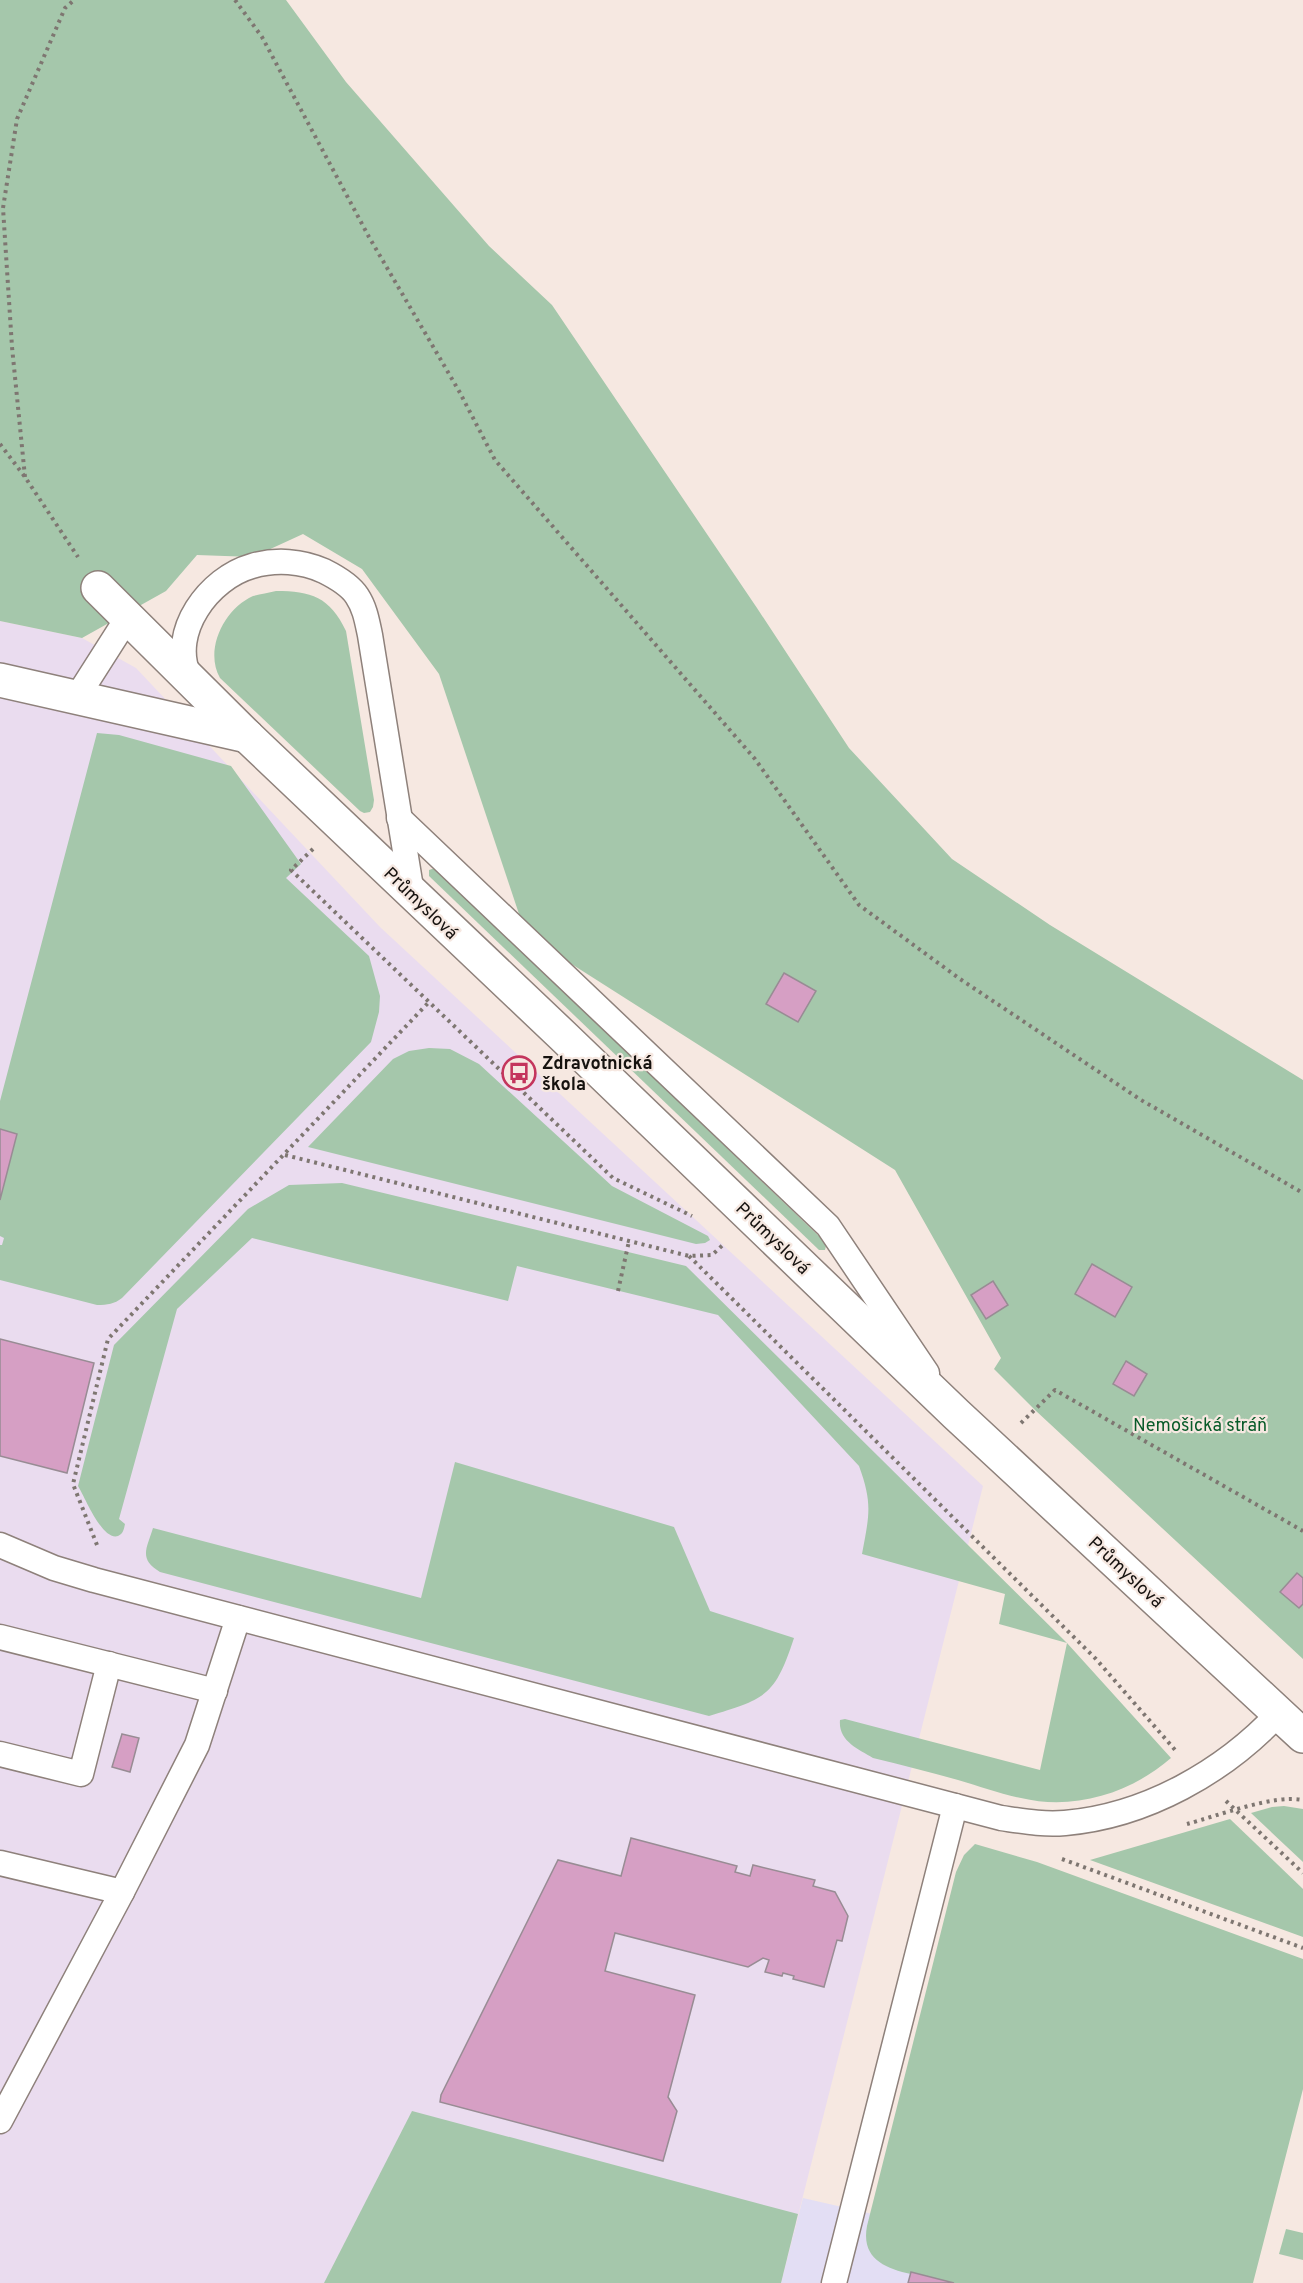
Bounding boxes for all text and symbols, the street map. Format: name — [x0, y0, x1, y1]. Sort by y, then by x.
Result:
street label: Průmyslová — [378, 863, 462, 945]
place label: Zdravotnická škola — [542, 1053, 653, 1097]
bus stop icon: Zdravotnická škola — [501, 1055, 537, 1091]
street label: Průmyslová — [730, 1198, 814, 1280]
park label: Nemošická stráň — [1133, 1415, 1267, 1438]
street label: Průmyslová — [1082, 1532, 1167, 1614]

